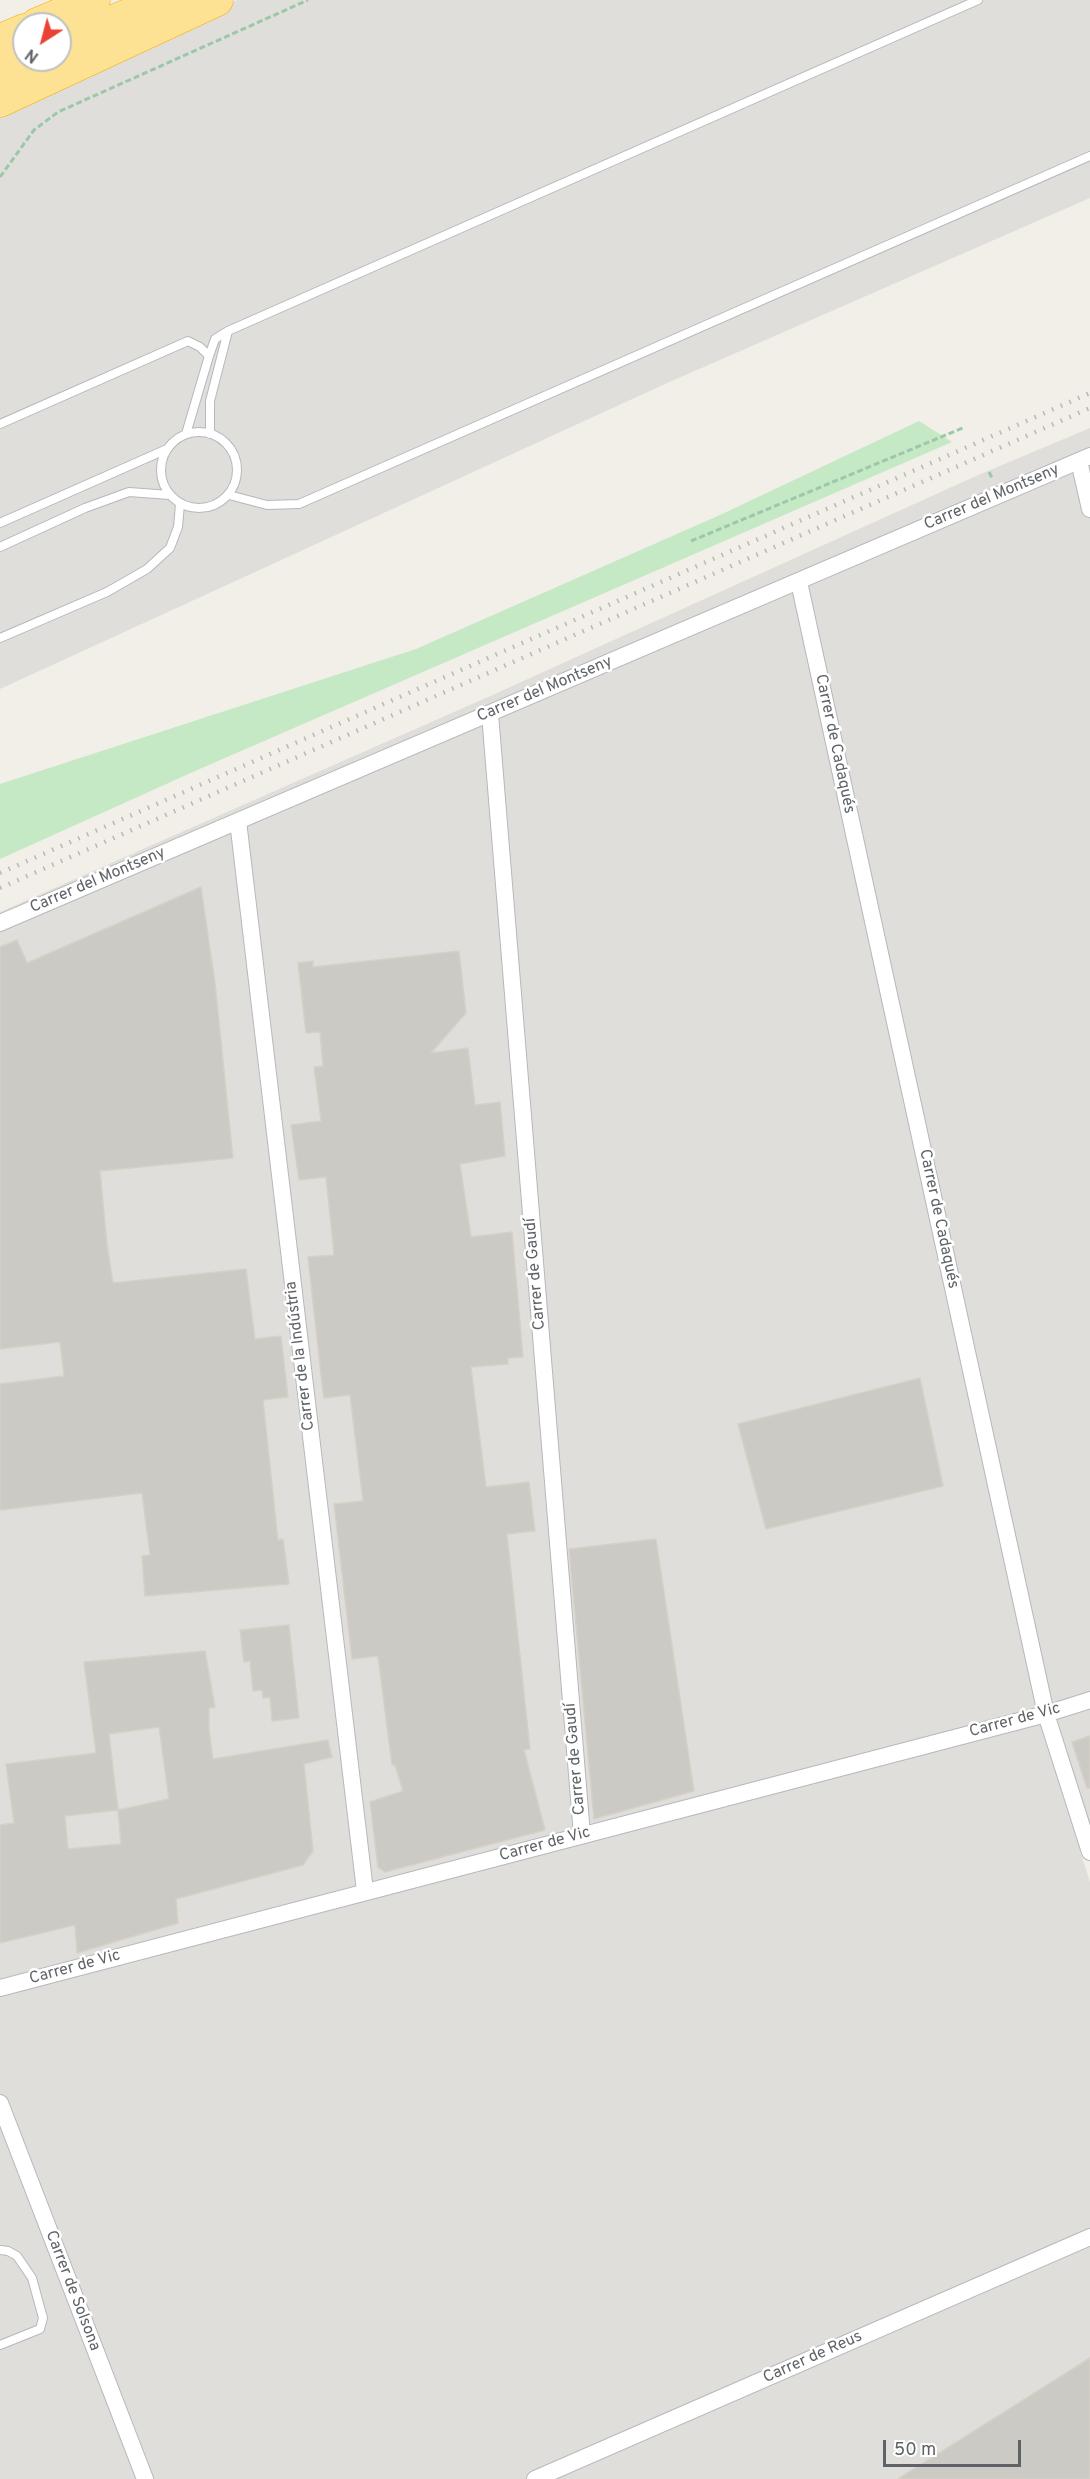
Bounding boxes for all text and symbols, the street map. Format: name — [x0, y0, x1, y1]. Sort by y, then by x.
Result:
north arrow — [12, 12, 72, 72]
text: N — [22, 43, 43, 66]
street label: Carrer del Montseny — [921, 461, 1063, 535]
street label: Carrer del Montseny — [474, 653, 616, 727]
street label: Carrer de Cadaqués — [810, 673, 858, 815]
street label: Carrer del Montseny — [27, 844, 169, 918]
street label: Carrer de Cadaqués — [914, 1148, 962, 1290]
street label: Carrer de Gaudí — [522, 1217, 550, 1331]
street label: Carrer de la Indústria — [282, 1280, 320, 1432]
street label: Carrer de Vic — [967, 1700, 1063, 1742]
street label: Carrer de Gaudí — [562, 1702, 590, 1816]
street label: Carrer de Vic — [497, 1824, 593, 1866]
street label: Carrer de Vic — [27, 1947, 123, 1989]
street label: Carrer de Solsona — [40, 2228, 104, 2354]
street label: Carrer de Reus — [760, 2328, 866, 2388]
scale bar — [886, 2428, 1024, 2466]
text: 50 m — [894, 2439, 936, 2462]

